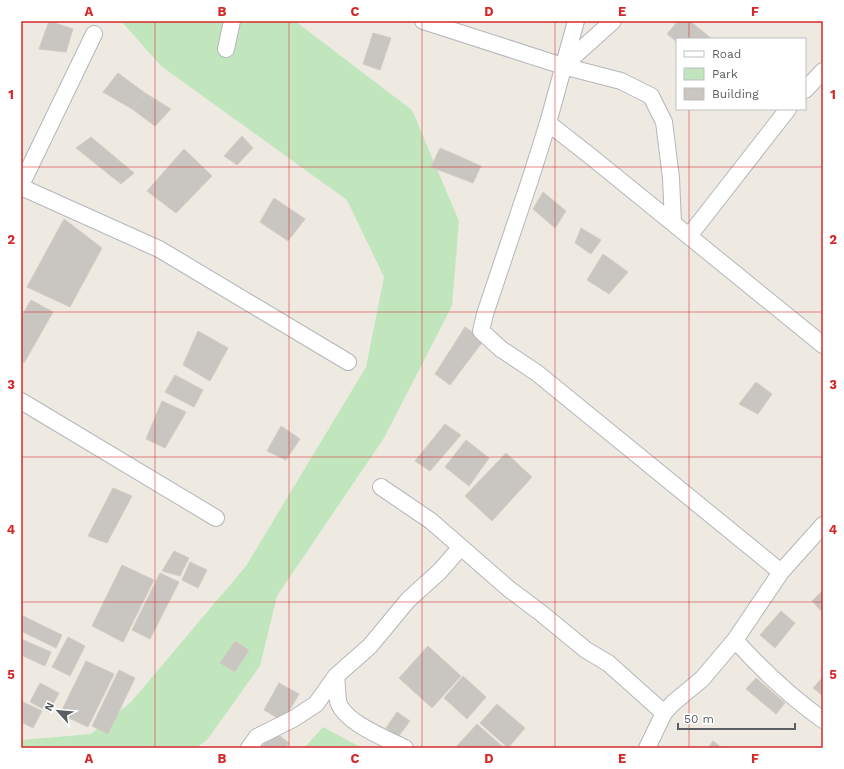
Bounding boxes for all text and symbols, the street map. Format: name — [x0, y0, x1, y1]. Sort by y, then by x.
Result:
text: A — [85, 4, 94, 19]
text: B — [218, 4, 227, 19]
text: C — [351, 4, 360, 19]
text: D — [484, 4, 494, 19]
text: E — [618, 4, 626, 19]
text: F — [751, 4, 759, 19]
legend — [676, 38, 806, 110]
text: Road — [712, 47, 741, 61]
text: Park — [712, 67, 738, 81]
text: 1 — [8, 87, 14, 102]
text: Building — [712, 87, 759, 101]
text: 1 — [830, 87, 836, 102]
text: 2 — [7, 232, 15, 247]
text: 2 — [829, 232, 837, 247]
text: 3 — [7, 377, 15, 392]
text: 3 — [829, 377, 837, 392]
text: 4 — [7, 522, 16, 537]
text: 4 — [829, 522, 838, 537]
text: 5 — [7, 667, 15, 682]
text: 5 — [829, 667, 837, 682]
north arrow — [38, 691, 78, 731]
text: N — [42, 700, 57, 713]
scale bar — [678, 705, 795, 731]
text: 50 m — [684, 712, 714, 726]
text: A — [85, 751, 94, 766]
text: B — [218, 751, 227, 766]
text: C — [351, 751, 360, 766]
text: D — [484, 751, 494, 766]
text: E — [618, 751, 626, 766]
text: F — [751, 751, 759, 766]

